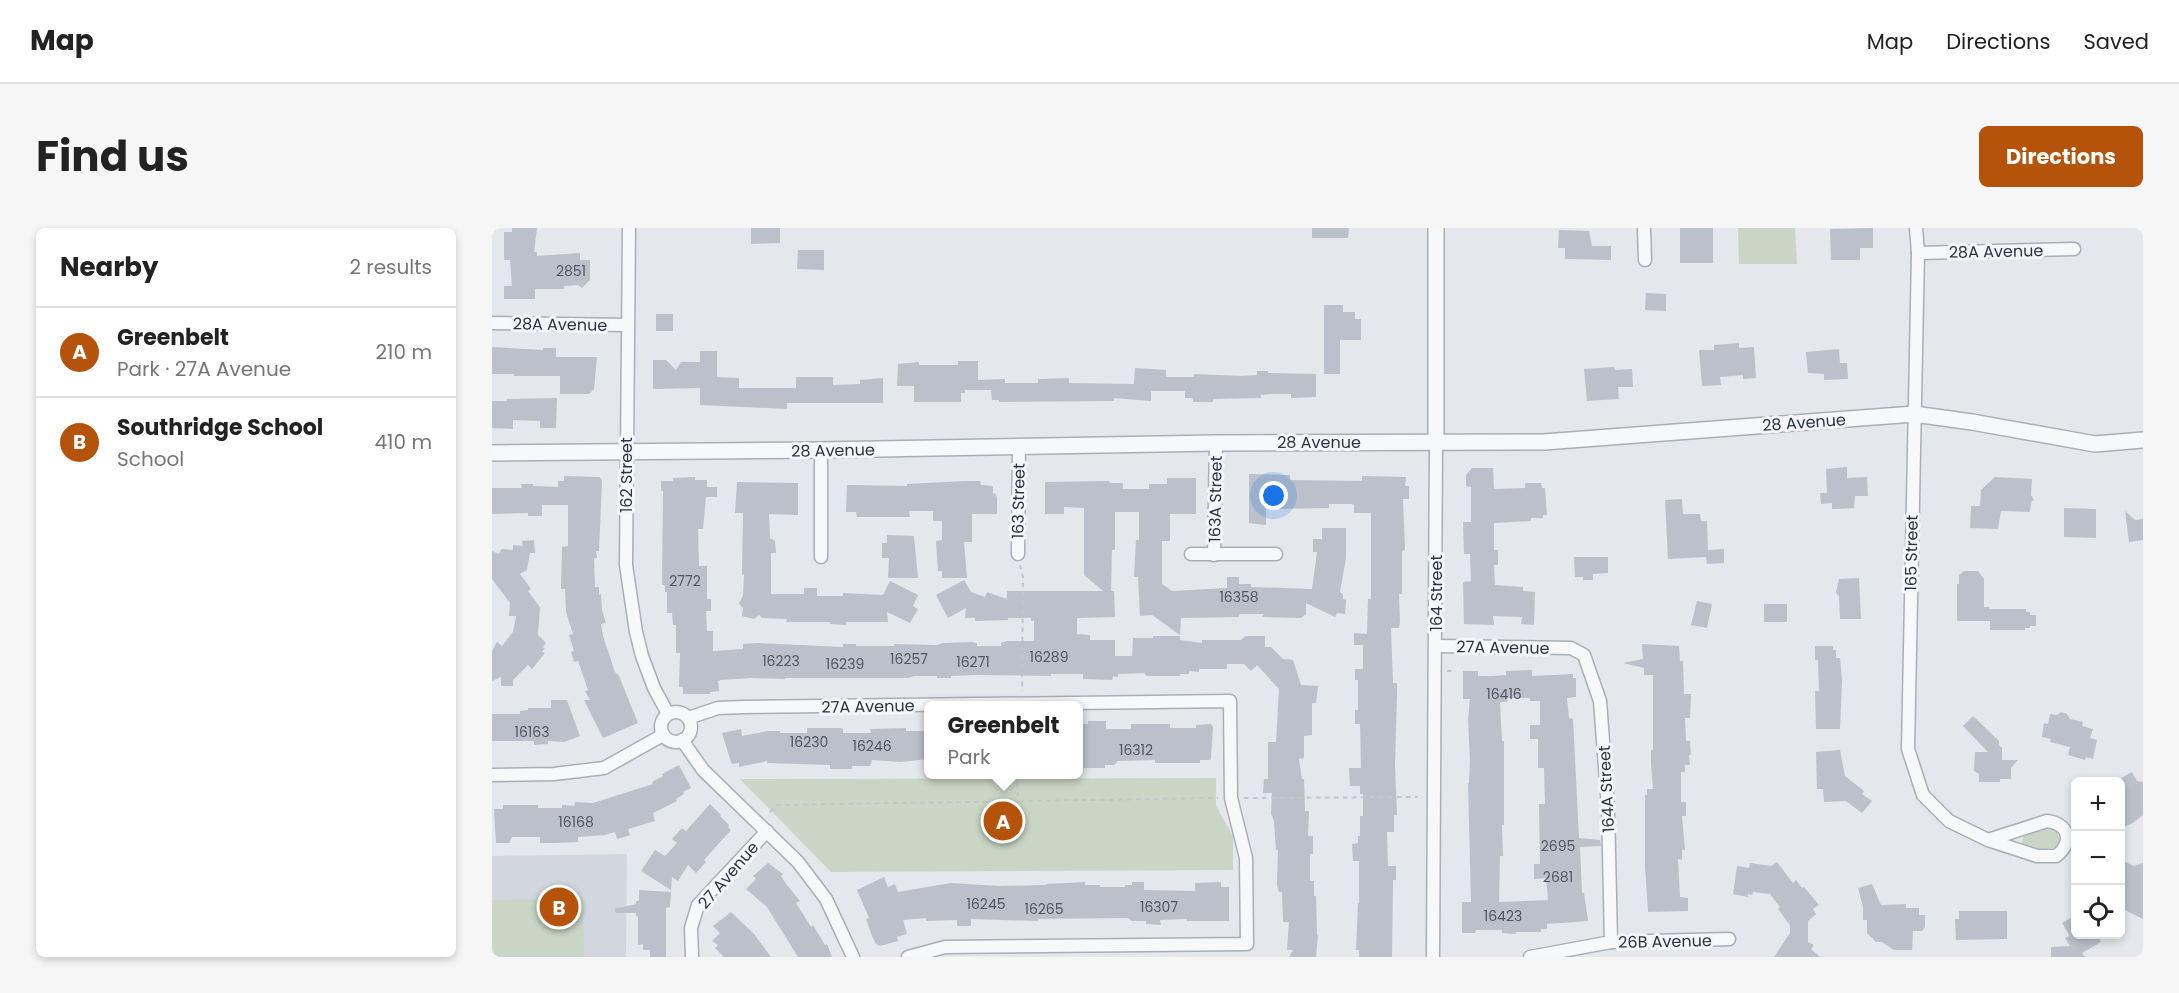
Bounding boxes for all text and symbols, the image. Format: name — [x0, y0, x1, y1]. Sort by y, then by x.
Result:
text: Map — [30, 21, 94, 60]
text: Map — [1867, 27, 1913, 56]
text: Directions — [1946, 27, 2050, 56]
text: Saved — [2083, 27, 2149, 56]
button: Directions — [1979, 126, 2143, 187]
text: Find us — [36, 127, 189, 186]
street label: 28A Avenue — [1949, 239, 2043, 264]
text: Nearby — [60, 249, 158, 285]
text: 2 results — [349, 253, 432, 281]
house number: 2851 — [556, 261, 586, 281]
street label: 28A Avenue — [513, 312, 607, 337]
text: Greenbelt — [117, 322, 229, 353]
text: A — [72, 338, 87, 366]
text: 210 m — [376, 338, 432, 366]
text: Park · 27A Avenue — [117, 355, 291, 383]
street label: 28 Avenue — [1762, 408, 1847, 437]
text: Southridge School — [117, 412, 323, 443]
text: B — [73, 428, 86, 456]
text: 410 m — [375, 428, 432, 456]
street label: 28 Avenue — [1277, 431, 1361, 454]
street label: 162 Street — [615, 437, 638, 513]
street label: 28 Avenue — [791, 438, 875, 463]
text: School — [117, 445, 184, 473]
street label: 163A Street — [1203, 455, 1228, 543]
street label: 163 Street — [1006, 463, 1031, 539]
your location — [1259, 481, 1288, 510]
street label: 165 Street — [1899, 514, 1924, 591]
street label: 164 Street — [1425, 555, 1448, 631]
house number: 2772 — [669, 571, 701, 591]
house number: 16358 — [1219, 587, 1259, 607]
street label: 27A Avenue — [1456, 635, 1550, 660]
house number: 16289 — [1029, 647, 1069, 667]
house number: 16257 — [890, 649, 928, 669]
house number: 16223 — [762, 651, 800, 671]
house number: 16271 — [956, 652, 990, 672]
house number: 16239 — [826, 654, 864, 674]
house number: 16416 — [1486, 684, 1522, 704]
street label: 27A Avenue — [821, 694, 915, 719]
popup — [924, 701, 1083, 779]
text: Greenbelt — [947, 710, 1060, 741]
house number: 16163 — [515, 722, 550, 742]
house number: 16230 — [790, 732, 828, 752]
house number: 16246 — [852, 736, 892, 756]
house number: 16312 — [1119, 740, 1153, 760]
text: Park — [947, 743, 990, 771]
street label: 164A Street — [1593, 745, 1620, 833]
map controls — [2071, 777, 2125, 939]
button: + — [2071, 777, 2125, 831]
pin: A — [984, 798, 1022, 844]
house number: 16168 — [558, 812, 594, 832]
button: − — [2071, 831, 2125, 885]
house number: 2695 — [1541, 836, 1575, 856]
street label: 27 Avenue — [693, 837, 764, 914]
house number: 2681 — [1543, 867, 1573, 887]
pin: B — [540, 884, 578, 930]
button: locate — [2071, 885, 2125, 939]
house number: 16245 — [966, 894, 1006, 914]
house number: 16307 — [1140, 897, 1178, 917]
house number: 16265 — [1024, 899, 1064, 919]
house number: 16423 — [1484, 906, 1522, 926]
street label: 26B Avenue — [1618, 929, 1712, 954]

